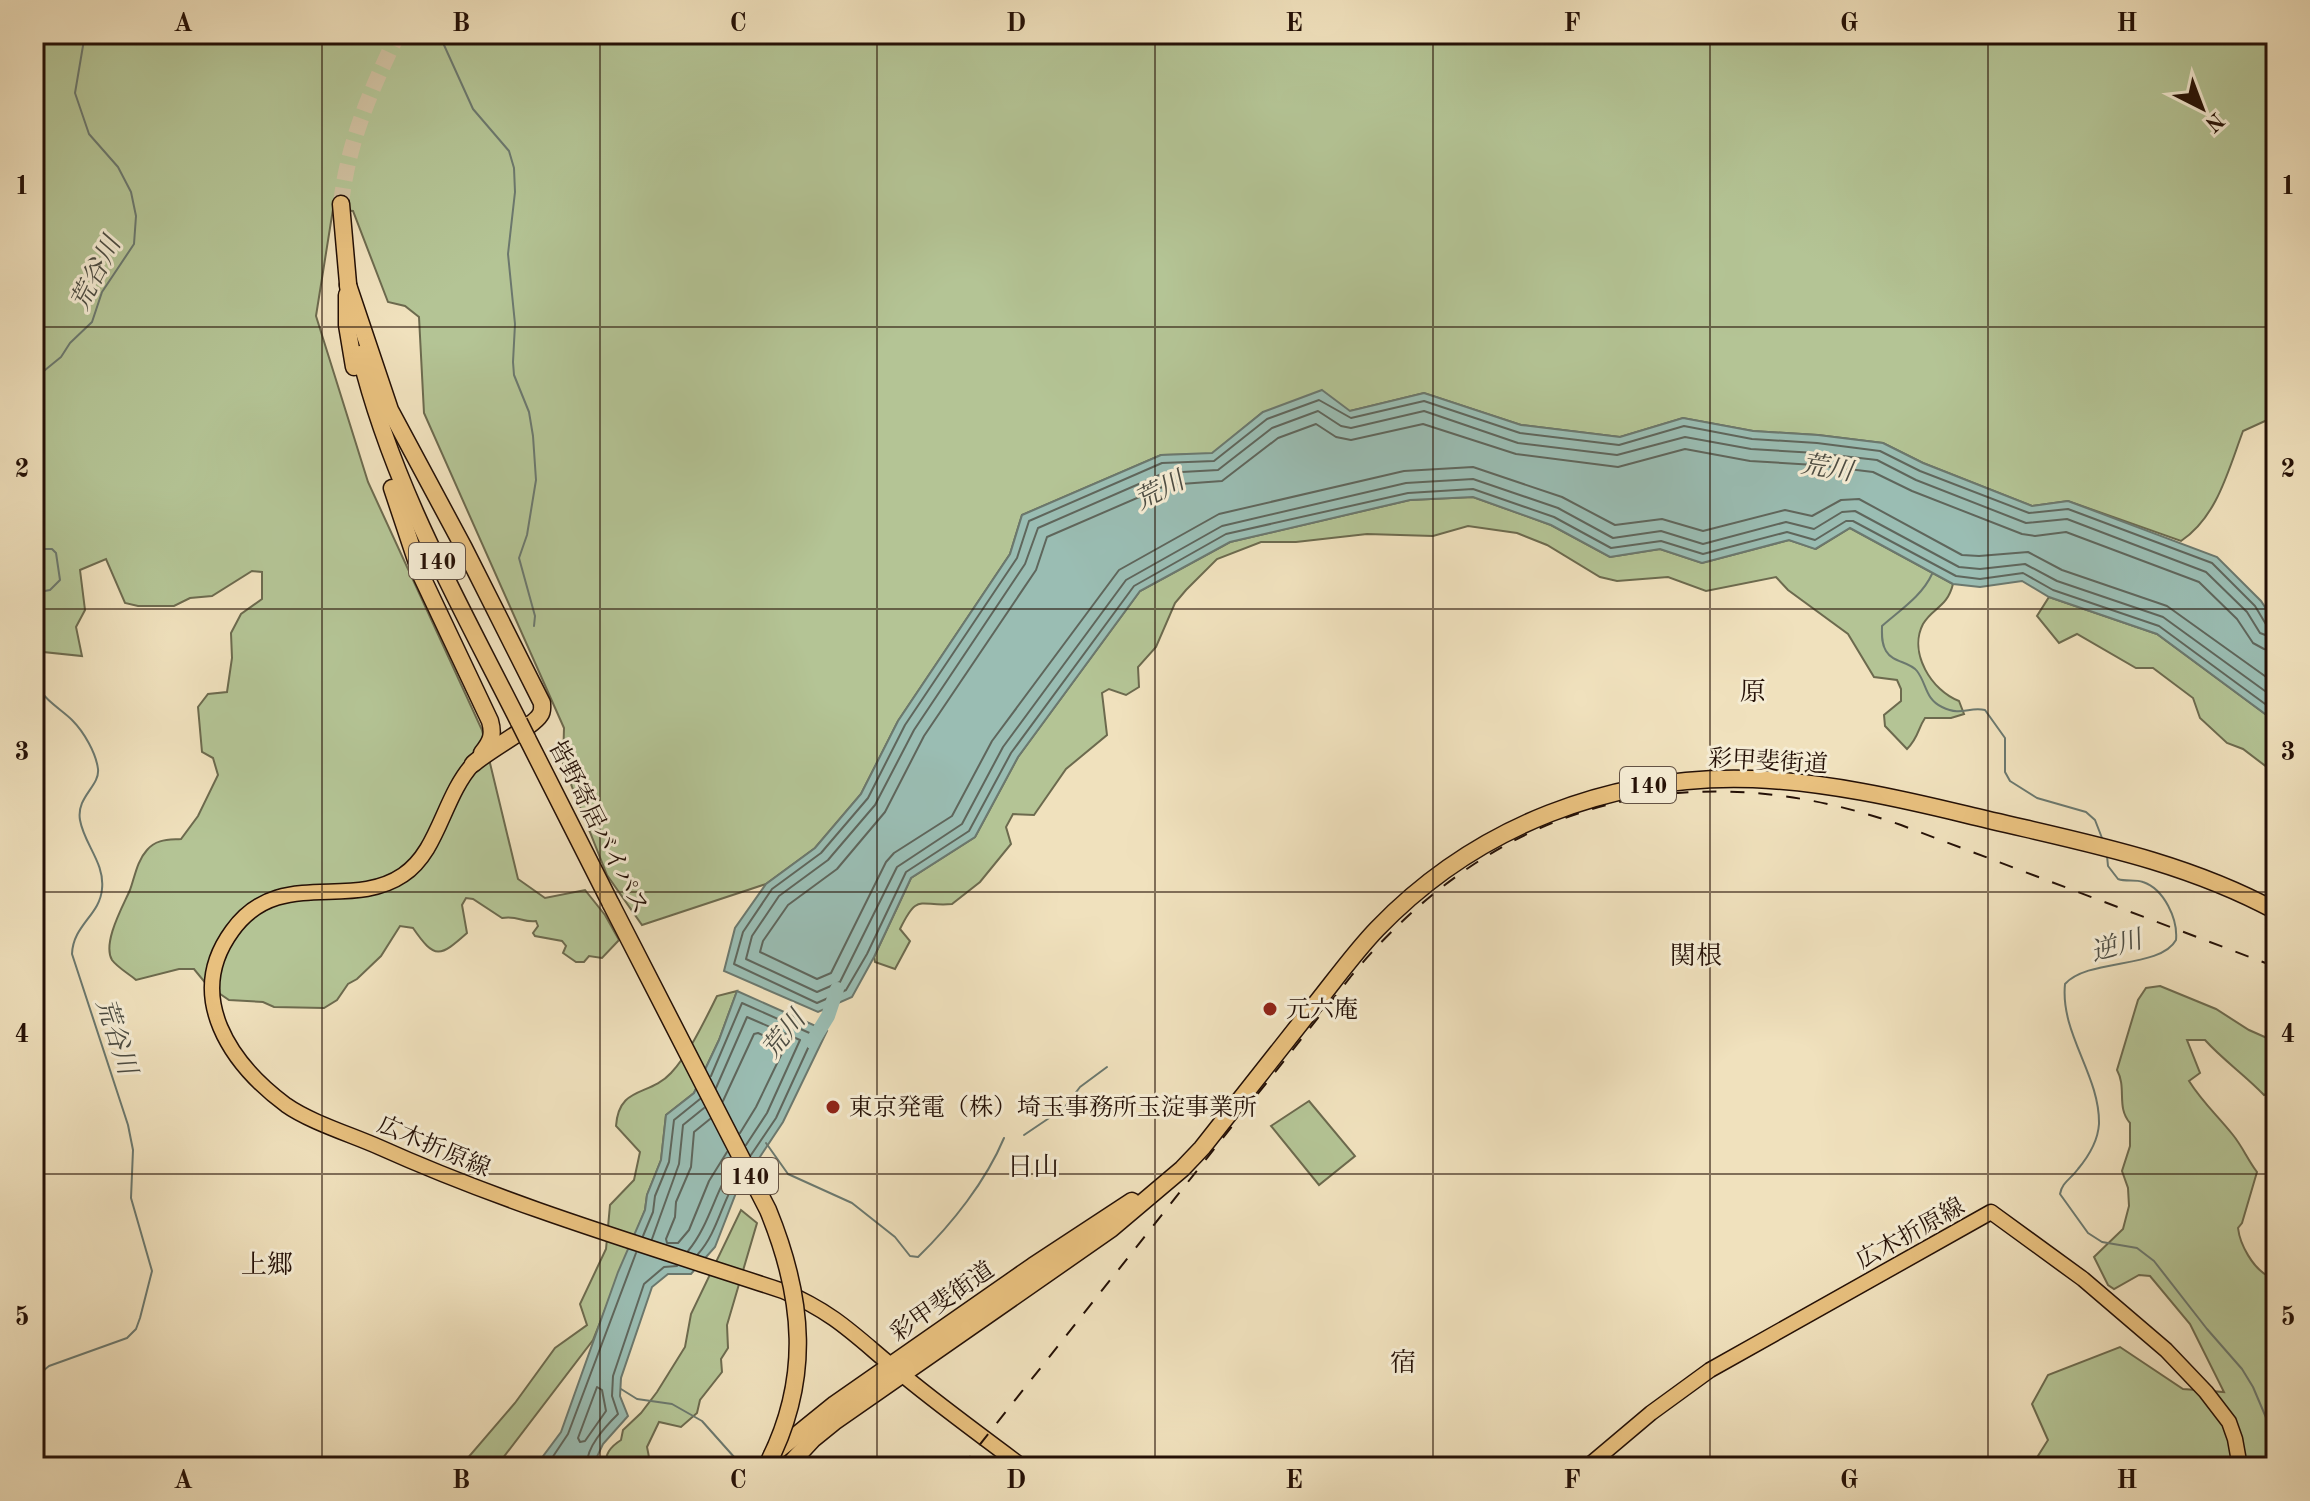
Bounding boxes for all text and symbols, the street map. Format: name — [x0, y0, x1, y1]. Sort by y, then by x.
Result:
text: A — [173, 11, 193, 37]
text: B — [452, 11, 470, 37]
text: C — [729, 11, 747, 37]
text: D — [1006, 11, 1026, 37]
text: E — [1285, 11, 1303, 37]
text: F — [1563, 11, 1581, 37]
text: G — [1840, 11, 1858, 37]
text: H — [2116, 11, 2138, 37]
north arrow — [2162, 68, 2242, 148]
text: N — [2200, 108, 2228, 135]
text: 1 — [14, 174, 30, 200]
text: 1 — [2280, 174, 2296, 200]
water label: 荒谷川 — [66, 230, 127, 315]
water label: 荒川 — [1799, 450, 1858, 486]
text: 2 — [14, 457, 30, 483]
text: 2 — [2280, 457, 2296, 483]
water label: 荒川 — [1130, 465, 1192, 515]
road number: 140 — [409, 543, 465, 579]
district label: 原 — [1740, 678, 1766, 706]
street label: 皆野寄居バイパス — [543, 736, 654, 919]
text: 3 — [14, 740, 30, 766]
text: 3 — [2280, 740, 2296, 766]
street label: 彩甲斐街道 — [1707, 745, 1829, 778]
road number: 140 — [1620, 767, 1676, 803]
water label: 逆川 — [2087, 925, 2148, 967]
district label: 関根 — [1670, 942, 1722, 970]
water label: 荒谷川 — [91, 995, 142, 1081]
place label: 元六庵 — [1286, 996, 1358, 1023]
marker: 元六庵 — [1261, 1000, 1279, 1018]
water label: 荒川 — [757, 1003, 813, 1064]
text: 4 — [14, 1022, 30, 1048]
text: 4 — [2280, 1022, 2296, 1048]
place label: 東京発電（株）埼玉事務所玉淀事業所 — [849, 1094, 1257, 1121]
marker: 東京発電（株）埼玉事務所玉淀事業所 — [824, 1098, 842, 1116]
street label: 広木折原線 — [373, 1111, 494, 1182]
district label: 日山 — [1007, 1153, 1059, 1181]
road number: 140 — [722, 1158, 778, 1194]
street label: 広木折原線 — [1851, 1193, 1969, 1274]
district label: 上郷 — [241, 1251, 293, 1279]
street label: 彩甲斐街道 — [885, 1256, 999, 1347]
text: 5 — [14, 1305, 30, 1331]
text: 5 — [2280, 1305, 2296, 1331]
district label: 宿 — [1390, 1348, 1416, 1377]
text: A — [173, 1468, 193, 1494]
text: B — [452, 1468, 470, 1494]
text: C — [729, 1468, 747, 1494]
text: D — [1006, 1468, 1026, 1494]
text: E — [1285, 1468, 1303, 1494]
text: F — [1563, 1468, 1581, 1494]
text: G — [1840, 1468, 1858, 1494]
text: H — [2116, 1468, 2138, 1494]

